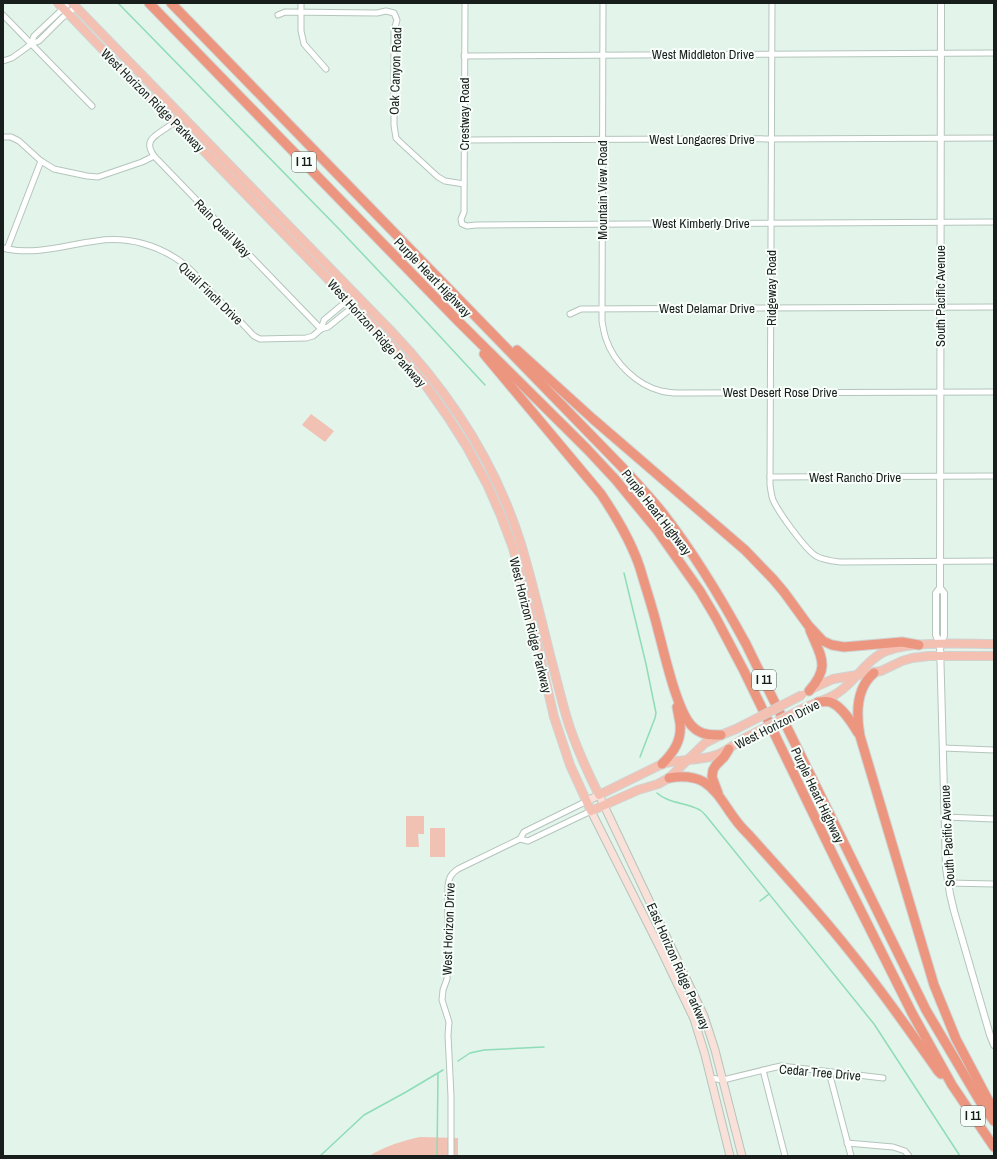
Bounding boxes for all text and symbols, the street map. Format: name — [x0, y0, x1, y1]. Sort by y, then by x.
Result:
street label: Oak Canyon Road — [385, 27, 406, 115]
street label: West Horizon Ridge Parkway — [97, 45, 208, 156]
street label: West Middleton Drive — [652, 46, 754, 63]
street label: Crestway Road — [456, 78, 473, 150]
street label: West Longacres Drive — [649, 131, 755, 148]
street label: Mountain View Road — [594, 140, 611, 240]
road number: I 11 — [292, 152, 316, 172]
street label: Rain Quail Way — [191, 196, 255, 262]
street label: West Kimberly Drive — [652, 215, 750, 232]
street label: Purple Heart Highway — [390, 234, 475, 321]
street label: South Pacific Avenue — [932, 245, 949, 347]
street label: Ridgeway Road — [763, 250, 780, 326]
street label: Quail Finch Drive — [175, 258, 247, 329]
street label: West Horizon Ridge Parkway — [324, 276, 430, 391]
street label: West Delamar Drive — [659, 300, 755, 317]
street label: West Desert Rose Drive — [723, 384, 837, 401]
street label: Purple Heart Highway — [618, 466, 696, 559]
street label: West Rancho Drive — [809, 469, 901, 486]
street label: West Horizon Ridge Parkway — [505, 555, 556, 696]
road number: I 11 — [752, 670, 776, 690]
street label: West Horizon Drive — [732, 696, 822, 753]
street label: Purple Heart Highway — [787, 745, 848, 846]
street label: South Pacific Avenue — [936, 785, 959, 887]
street label: West Horizon Drive — [438, 882, 459, 976]
street label: East Horizon Ridge Parkway — [643, 900, 714, 1033]
street label: Cedar Tree Drive — [778, 1060, 861, 1085]
road number: I 11 — [961, 1106, 985, 1126]

